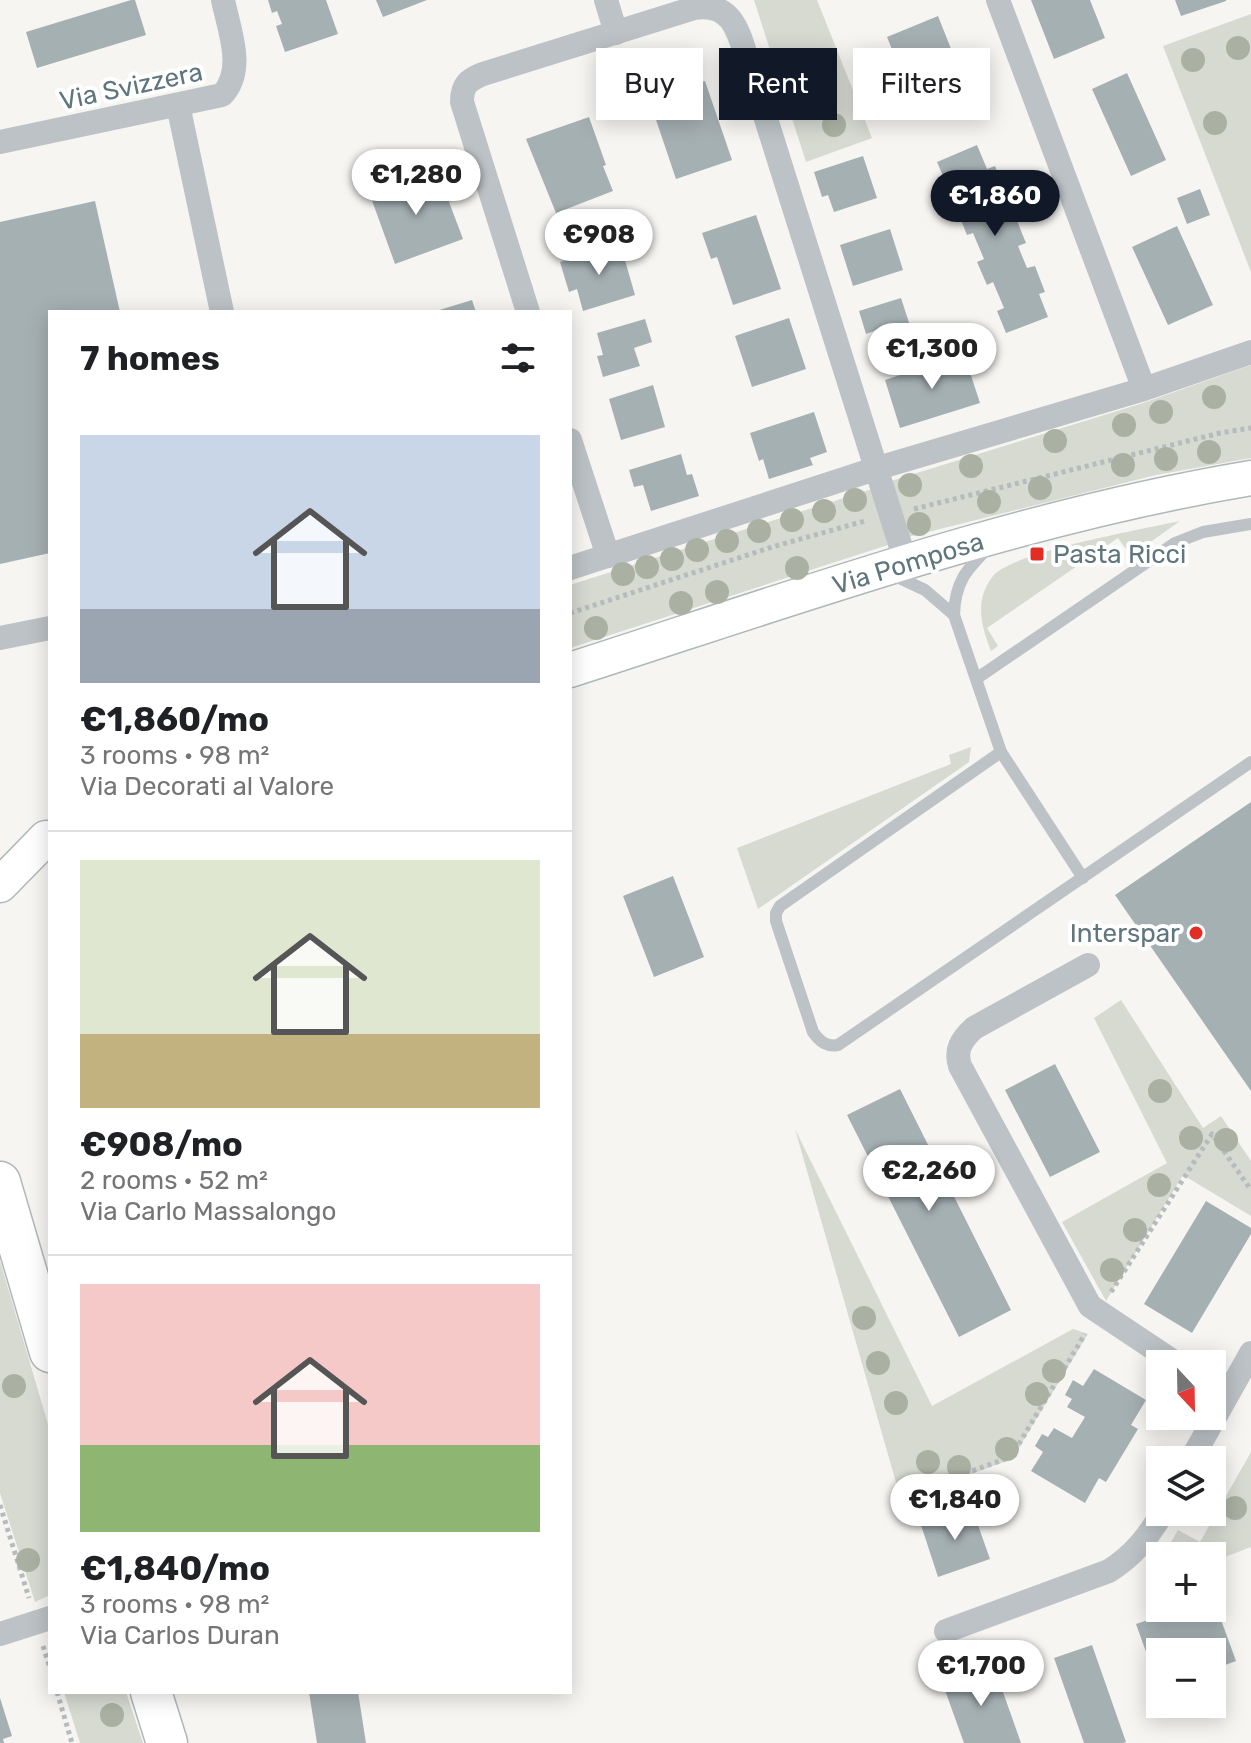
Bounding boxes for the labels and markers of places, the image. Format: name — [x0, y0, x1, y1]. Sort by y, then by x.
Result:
pin: €1,280 — [351, 149, 481, 217]
pin: €1,860 — [930, 170, 1060, 238]
pin: €908 — [552, 209, 646, 277]
pin: €1,300 — [867, 323, 997, 391]
place label: Pasta Ricci — [1053, 539, 1186, 570]
marker: Pasta Ricci — [1028, 545, 1046, 563]
place label: Interspar — [1070, 918, 1180, 949]
marker: Interspar — [1187, 924, 1205, 942]
pin: €2,260 — [864, 1145, 994, 1213]
pin: €1,840 — [890, 1474, 1020, 1542]
pin: €1,700 — [916, 1640, 1046, 1708]

